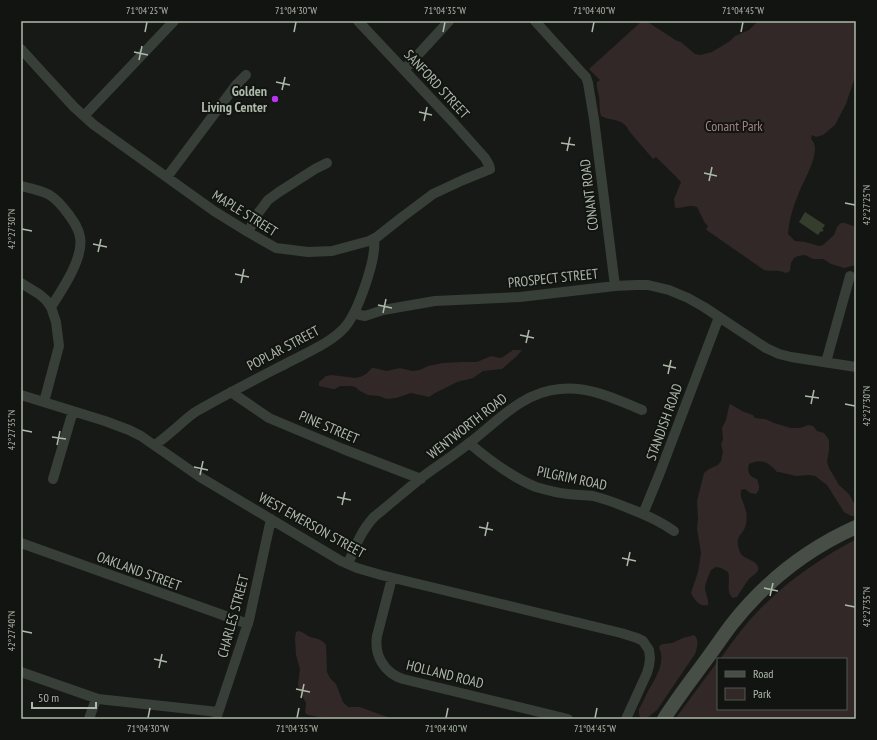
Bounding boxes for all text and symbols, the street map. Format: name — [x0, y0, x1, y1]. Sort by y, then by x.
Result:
text: 71°04'25"W — [126, 4, 168, 17]
text: 71°04'30"W — [275, 4, 317, 17]
text: 71°04'35"W — [424, 4, 466, 17]
text: 71°04'40"W — [573, 4, 615, 17]
text: 71°04'45"W — [722, 4, 764, 17]
street label: SANFORD STREET — [400, 46, 474, 123]
place label: Golden Living Center — [202, 82, 268, 116]
marker: Golden Living Center — [270, 94, 280, 104]
park label: Conant Park — [705, 117, 763, 135]
street label: CONANT ROAD — [576, 158, 602, 232]
text: 42°27'25"N — [860, 185, 873, 225]
street label: MAPLE STREET — [209, 186, 282, 241]
text: 42°27'30"N — [5, 209, 18, 249]
street label: PROSPECT STREET — [507, 264, 600, 292]
street label: POPLAR STREET — [244, 321, 323, 375]
street label: STANDISH ROAD — [642, 381, 686, 463]
text: 42°27'30"N — [860, 386, 873, 426]
street label: WENTWORTH ROAD — [423, 389, 511, 463]
street label: PINE STREET — [296, 406, 362, 448]
text: 42°27'35"N — [5, 410, 18, 450]
street label: PILGRIM ROAD — [535, 462, 609, 494]
street label: WEST EMERSON STREET — [255, 488, 369, 562]
street label: OAKLAND STREET — [94, 547, 184, 595]
street label: CHARLES STREET — [213, 572, 253, 660]
text: 42°27'35"N — [860, 587, 873, 627]
text: 42°27'40"N — [5, 611, 18, 651]
street label: HOLLAND ROAD — [404, 656, 486, 692]
legend — [717, 658, 847, 710]
text: Road — [753, 666, 773, 681]
scale bar — [32, 684, 96, 710]
text: Park — [753, 686, 771, 701]
text: 50 m — [38, 690, 59, 705]
text: 71°04'30"W — [127, 722, 169, 735]
text: 71°04'35"W — [276, 722, 318, 735]
text: 71°04'40"W — [425, 722, 467, 735]
text: 71°04'45"W — [574, 722, 616, 735]

